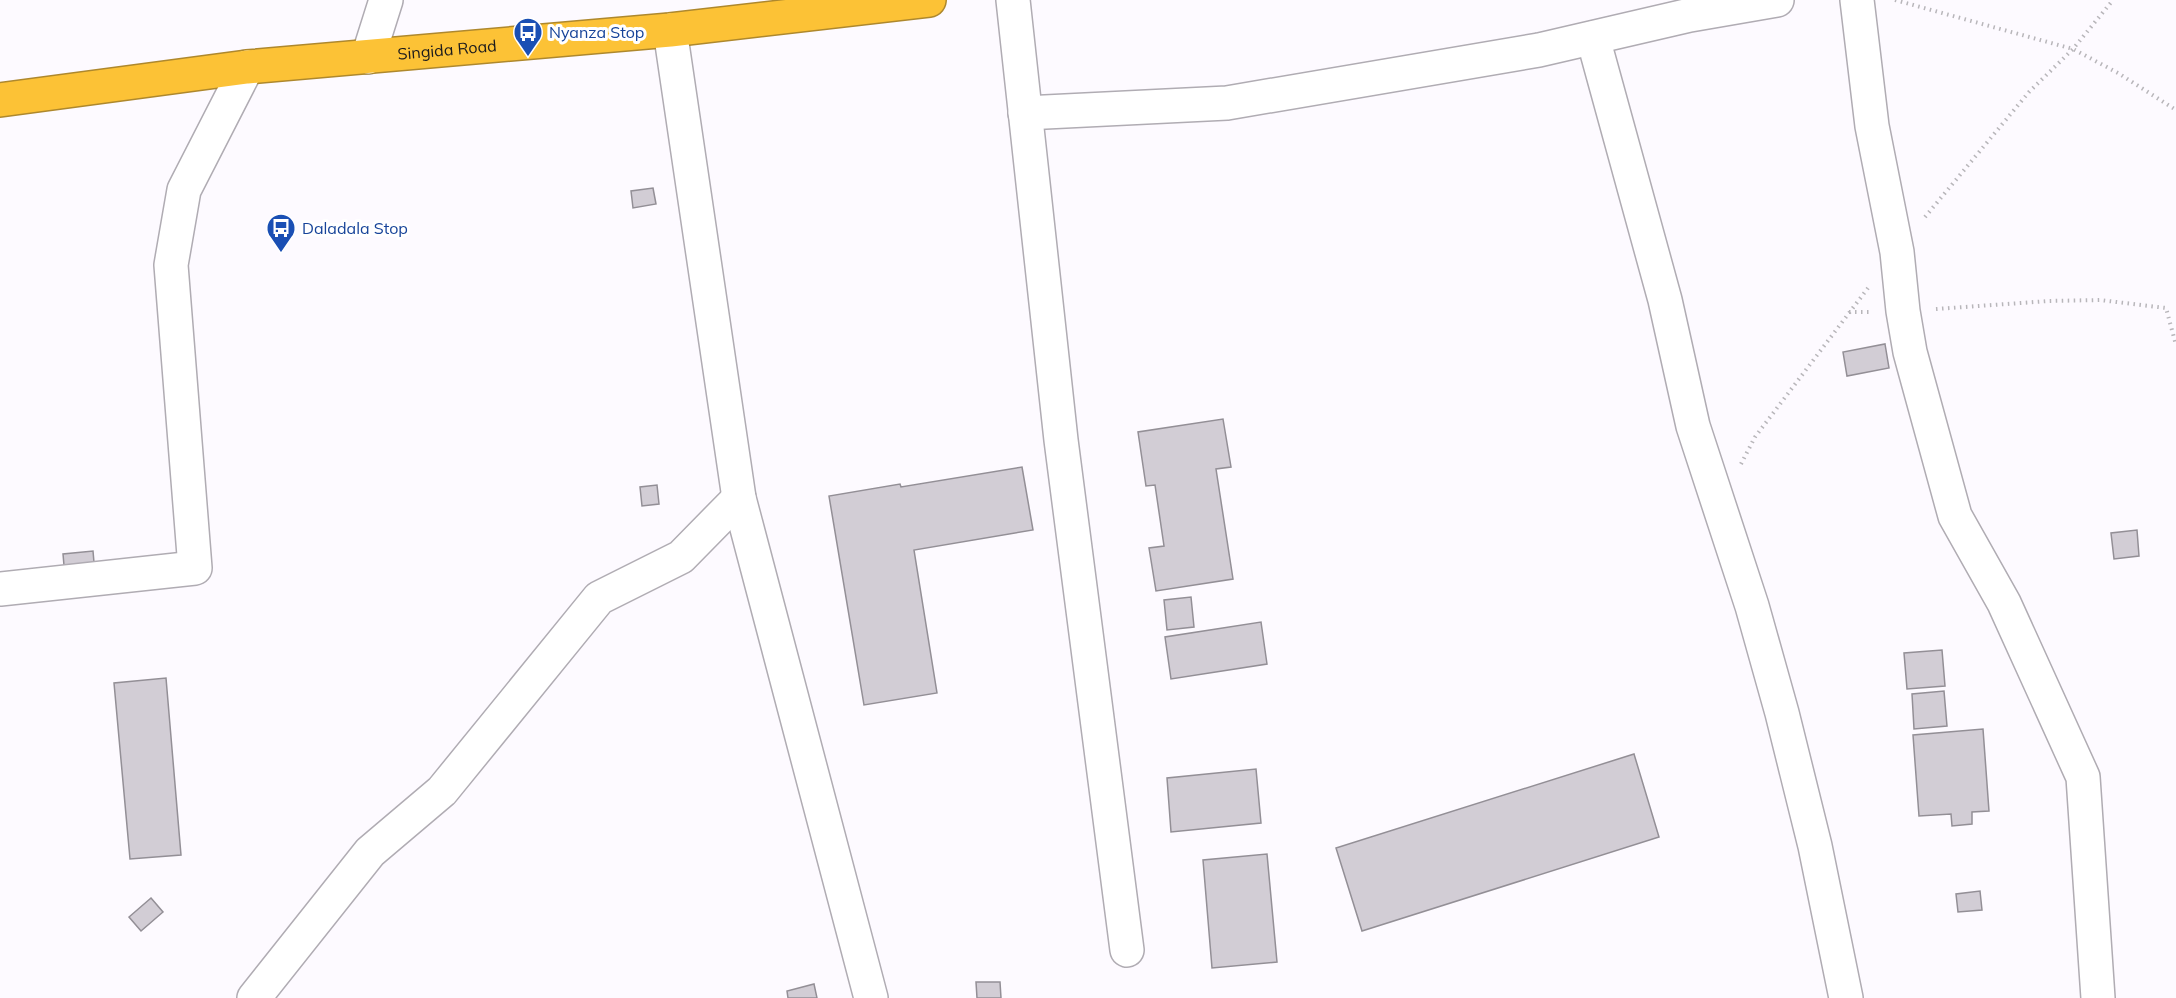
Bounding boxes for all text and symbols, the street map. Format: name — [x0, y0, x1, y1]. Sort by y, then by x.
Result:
bus stop icon: Nyanza Stop — [512, 16, 544, 58]
place label: Nyanza Stop — [549, 22, 644, 42]
street label: Singida Road — [397, 35, 497, 64]
bus stop icon: Daladala Stop — [265, 212, 297, 254]
place label: Daladala Stop — [302, 218, 408, 238]

